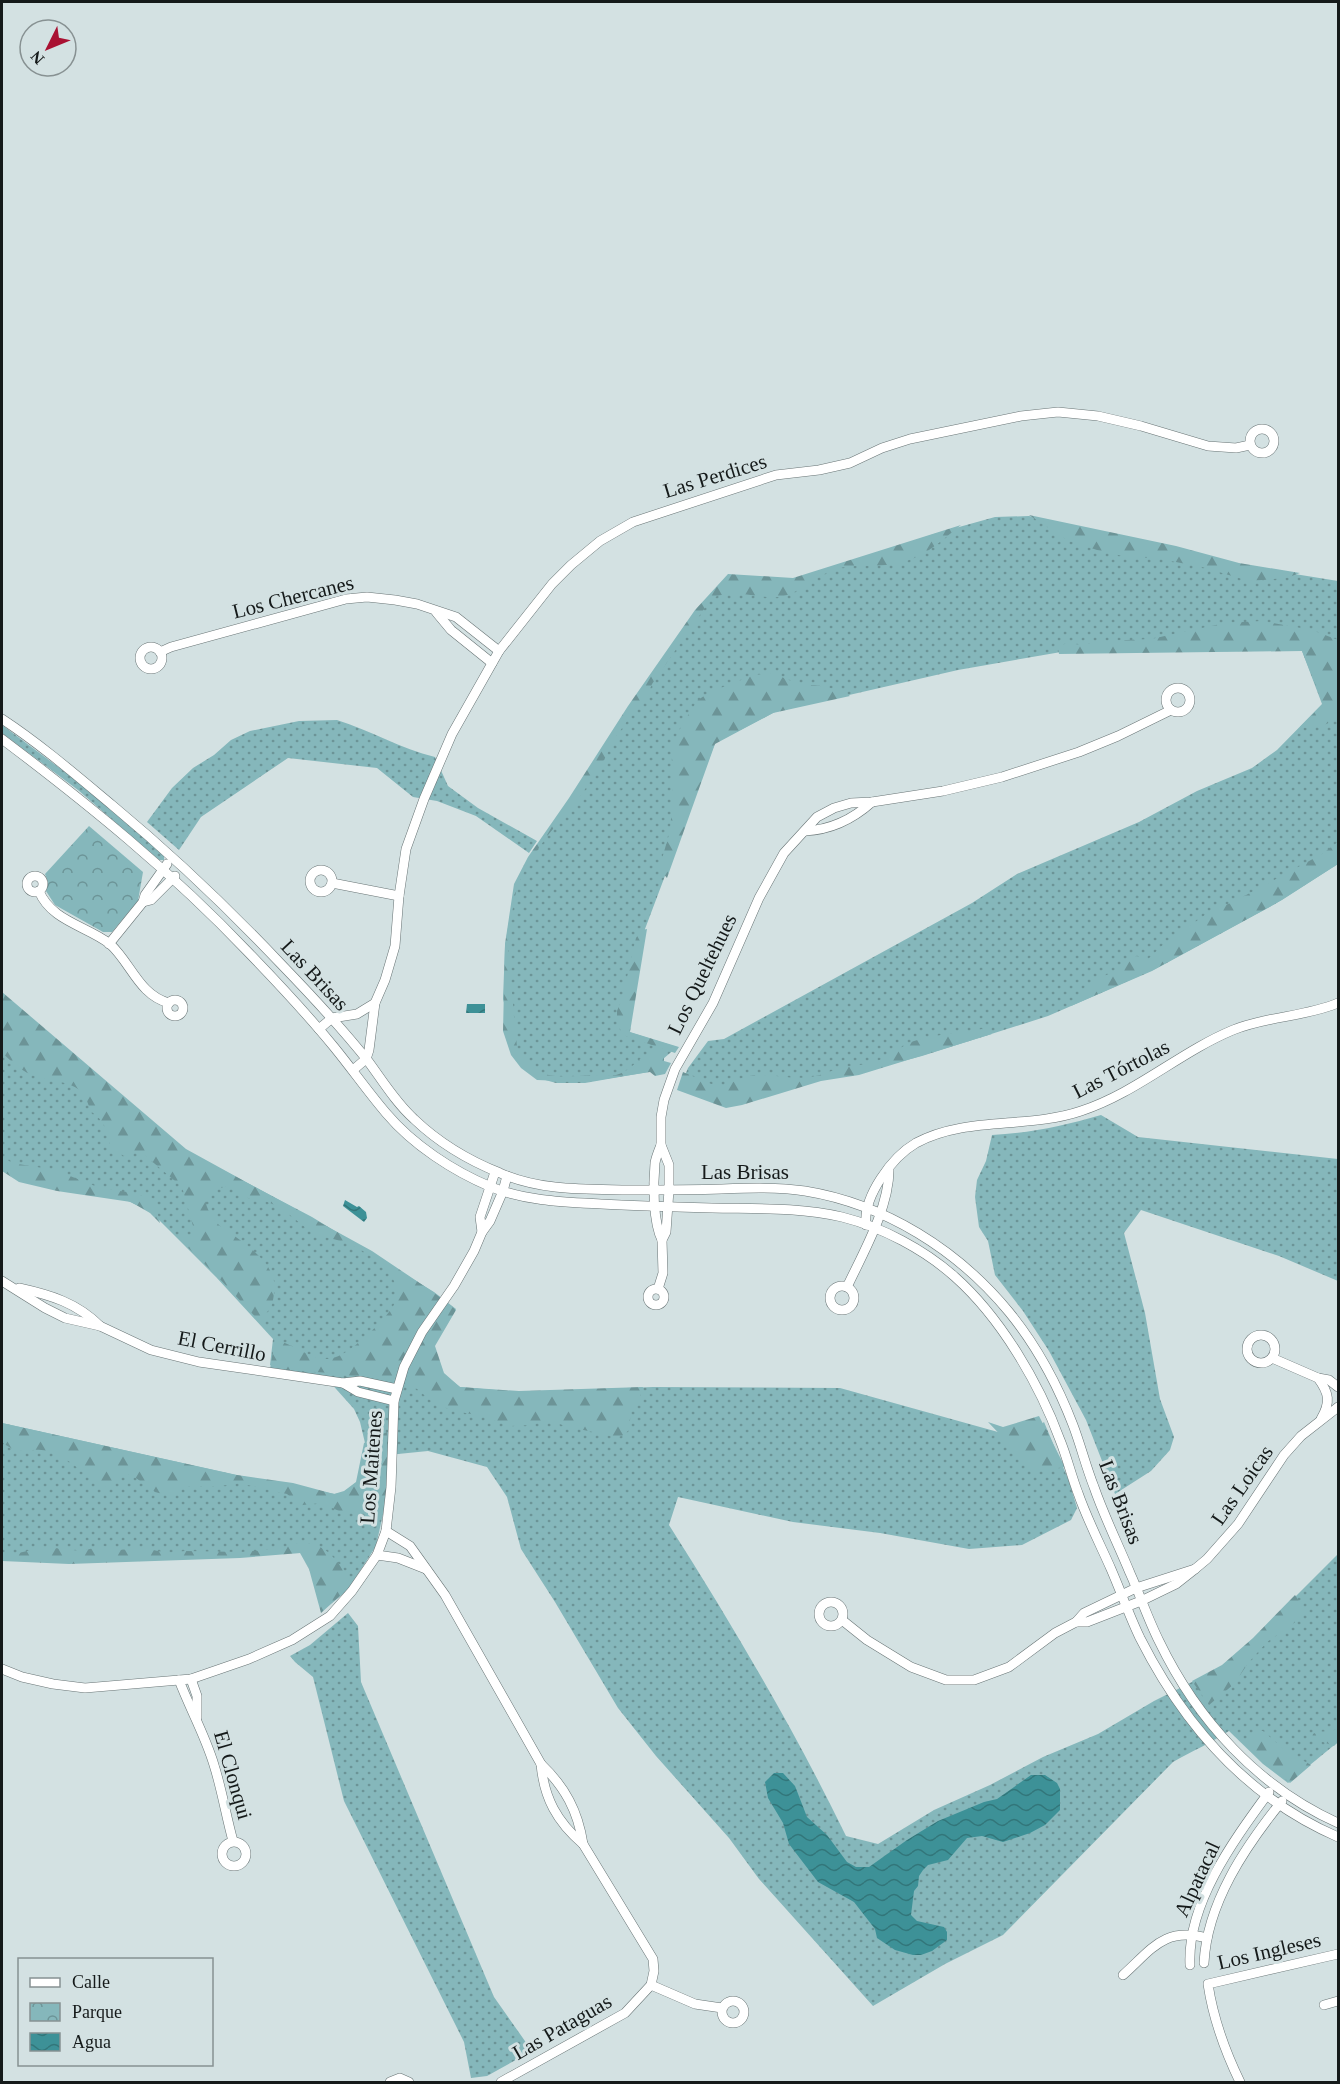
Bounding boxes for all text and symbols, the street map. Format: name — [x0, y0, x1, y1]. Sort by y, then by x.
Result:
north arrow — [18, 18, 78, 78]
text: N — [27, 48, 48, 68]
street label: Las Perdices — [660, 449, 770, 503]
street label: Los Chercanes — [230, 570, 356, 624]
street label: Los Queltehues — [662, 910, 742, 1038]
street label: Las Brisas — [276, 935, 354, 1015]
street label: Las Tórtolas — [1069, 1034, 1173, 1104]
street label: Las Brisas — [701, 1160, 789, 1184]
street label: El Cerrillo — [176, 1326, 268, 1366]
street label: Los Maitenes — [355, 1409, 387, 1525]
street label: Las Loicas — [1206, 1441, 1278, 1529]
street label: Las Brisas — [1094, 1457, 1148, 1547]
street label: El Clonqui — [209, 1728, 257, 1822]
street label: Alpatacal — [1169, 1837, 1225, 1921]
street label: Los Ingleses — [1215, 1927, 1323, 1975]
legend — [18, 1958, 213, 2066]
text: Calle — [72, 1972, 110, 1992]
street label: Las Pataguas — [508, 1989, 616, 2065]
text: Parque — [72, 2002, 122, 2022]
text: Agua — [72, 2032, 111, 2052]

